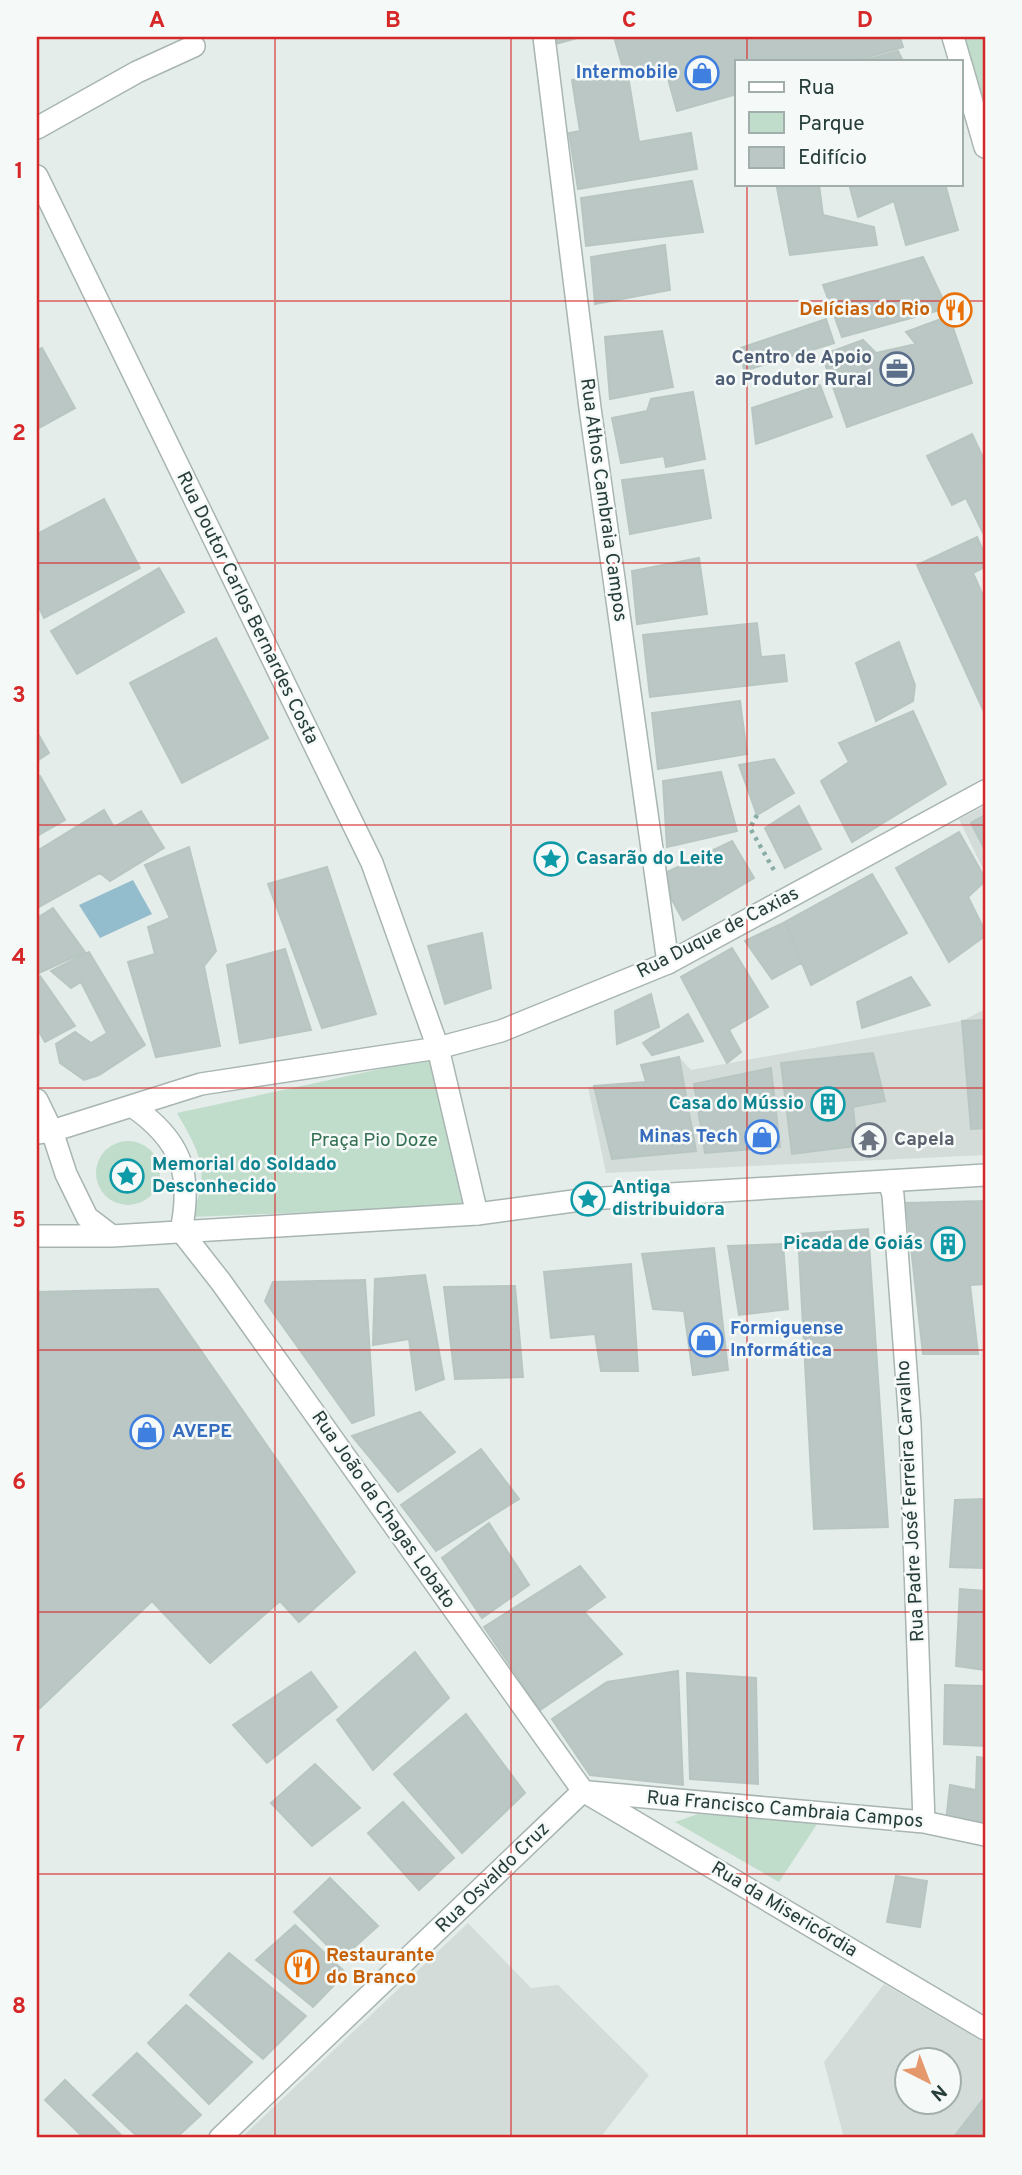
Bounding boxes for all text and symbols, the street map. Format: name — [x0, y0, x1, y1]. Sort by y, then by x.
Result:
text: A — [149, 7, 165, 36]
text: B — [385, 7, 401, 36]
text: C — [622, 7, 636, 36]
text: D — [857, 7, 873, 36]
shop icon: Intermobile — [683, 54, 721, 92]
legend — [735, 60, 962, 186]
place label: Intermobile — [576, 61, 678, 85]
text: Rua — [798, 75, 835, 102]
text: Parque — [798, 111, 865, 138]
text: Edifício — [798, 145, 867, 172]
text: 1 — [14, 158, 24, 187]
restaurant icon: Delícias do Rio — [936, 291, 974, 329]
place label: Delícias do Rio — [799, 298, 930, 322]
place label: Centro de Apoio ao Produtor Rural — [715, 346, 872, 392]
office icon: Centro de Apoio ao Produtor Rural — [878, 350, 916, 388]
street label: Rua Athos Cambraia Campos — [574, 377, 632, 623]
text: 2 — [12, 420, 26, 449]
street label: Rua Doutor Carlos Bernardes Costa — [170, 468, 324, 748]
text: 3 — [12, 682, 26, 711]
place icon: Casarão do Leite — [532, 840, 570, 878]
place label: Casarão do Leite — [576, 847, 724, 871]
street label: Rua Duque de Caxias — [633, 882, 803, 984]
text: 4 — [12, 944, 26, 973]
building icon: Casa do Mússio — [809, 1085, 847, 1123]
place label: Casa do Mússio — [669, 1092, 804, 1116]
shop icon: Minas Tech — [743, 1118, 781, 1156]
temple icon: Capela — [850, 1121, 888, 1159]
place label: Minas Tech — [639, 1125, 738, 1149]
place label: Capela — [894, 1128, 955, 1152]
park label: Praça Pio Doze — [310, 1129, 438, 1153]
place label: Memorial do Soldado Desconhecido — [152, 1153, 337, 1199]
place icon: Memorial do Soldado Desconhecido — [108, 1157, 146, 1195]
place label: Antiga distribuidora — [612, 1176, 725, 1222]
place icon: Antiga distribuidora — [569, 1180, 607, 1218]
text: 5 — [12, 1207, 26, 1236]
building icon: Picada de Goiás — [929, 1225, 967, 1263]
place label: Picada de Goiás — [783, 1232, 923, 1256]
place label: Formiguense Informática — [730, 1317, 843, 1363]
shop icon: Formiguense Informática — [687, 1321, 725, 1359]
street label: Rua Padre José Ferreira Carvalho — [892, 1359, 930, 1643]
street label: Rua João da Chagas Lobato — [306, 1407, 460, 1613]
shop icon: AVEPE — [128, 1413, 166, 1451]
place label: AVEPE — [172, 1420, 232, 1444]
text: 6 — [12, 1469, 26, 1498]
text: 7 — [13, 1731, 25, 1760]
street label: Rua Francisco Cambraia Campos — [646, 1786, 924, 1834]
street label: Rua Osvaldo Cruz — [431, 1817, 555, 1939]
street label: Rua da Misericórdia — [706, 1857, 862, 1963]
place label: Restaurante do Branco — [326, 1944, 435, 1990]
restaurant icon: Restaurante do Branco — [283, 1948, 321, 1986]
text: 8 — [12, 1993, 26, 2022]
north arrow — [892, 2046, 962, 2116]
text: N — [925, 2079, 951, 2106]

